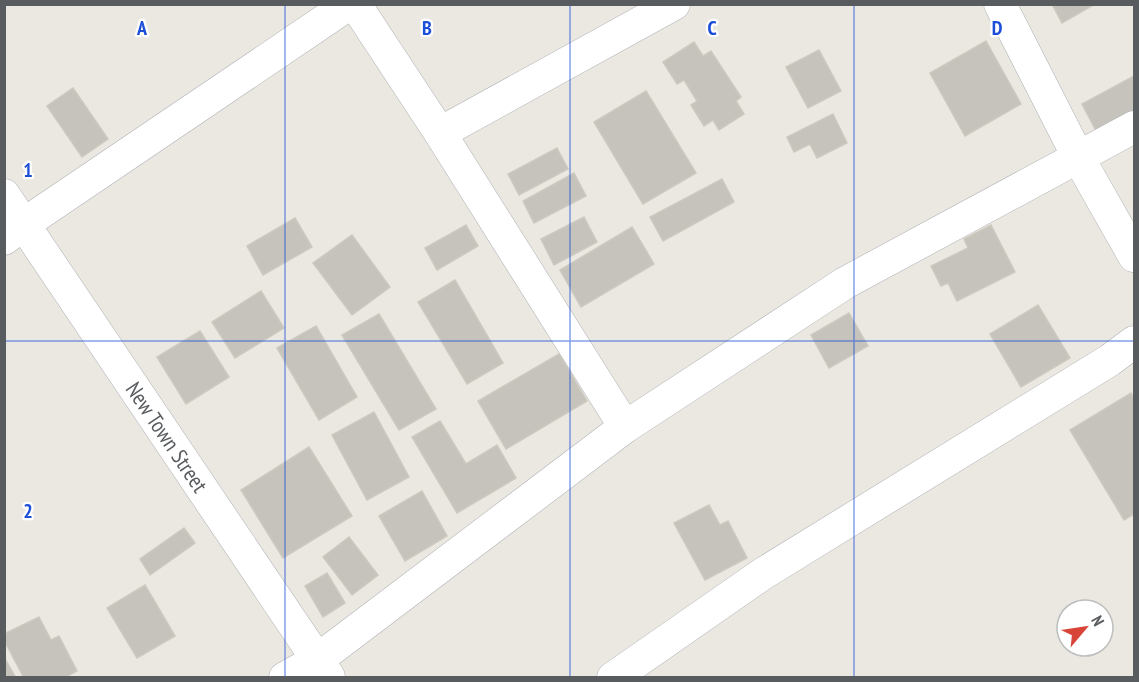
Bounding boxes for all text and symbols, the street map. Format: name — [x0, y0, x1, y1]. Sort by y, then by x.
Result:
text: A — [136, 15, 148, 41]
text: B — [422, 15, 432, 41]
text: C — [707, 15, 717, 41]
text: D — [992, 15, 1003, 41]
text: 1 — [23, 157, 33, 183]
street label: New Town Street — [120, 376, 214, 498]
text: 2 — [23, 498, 33, 524]
north arrow — [1055, 598, 1115, 658]
text: N — [1087, 612, 1109, 629]

